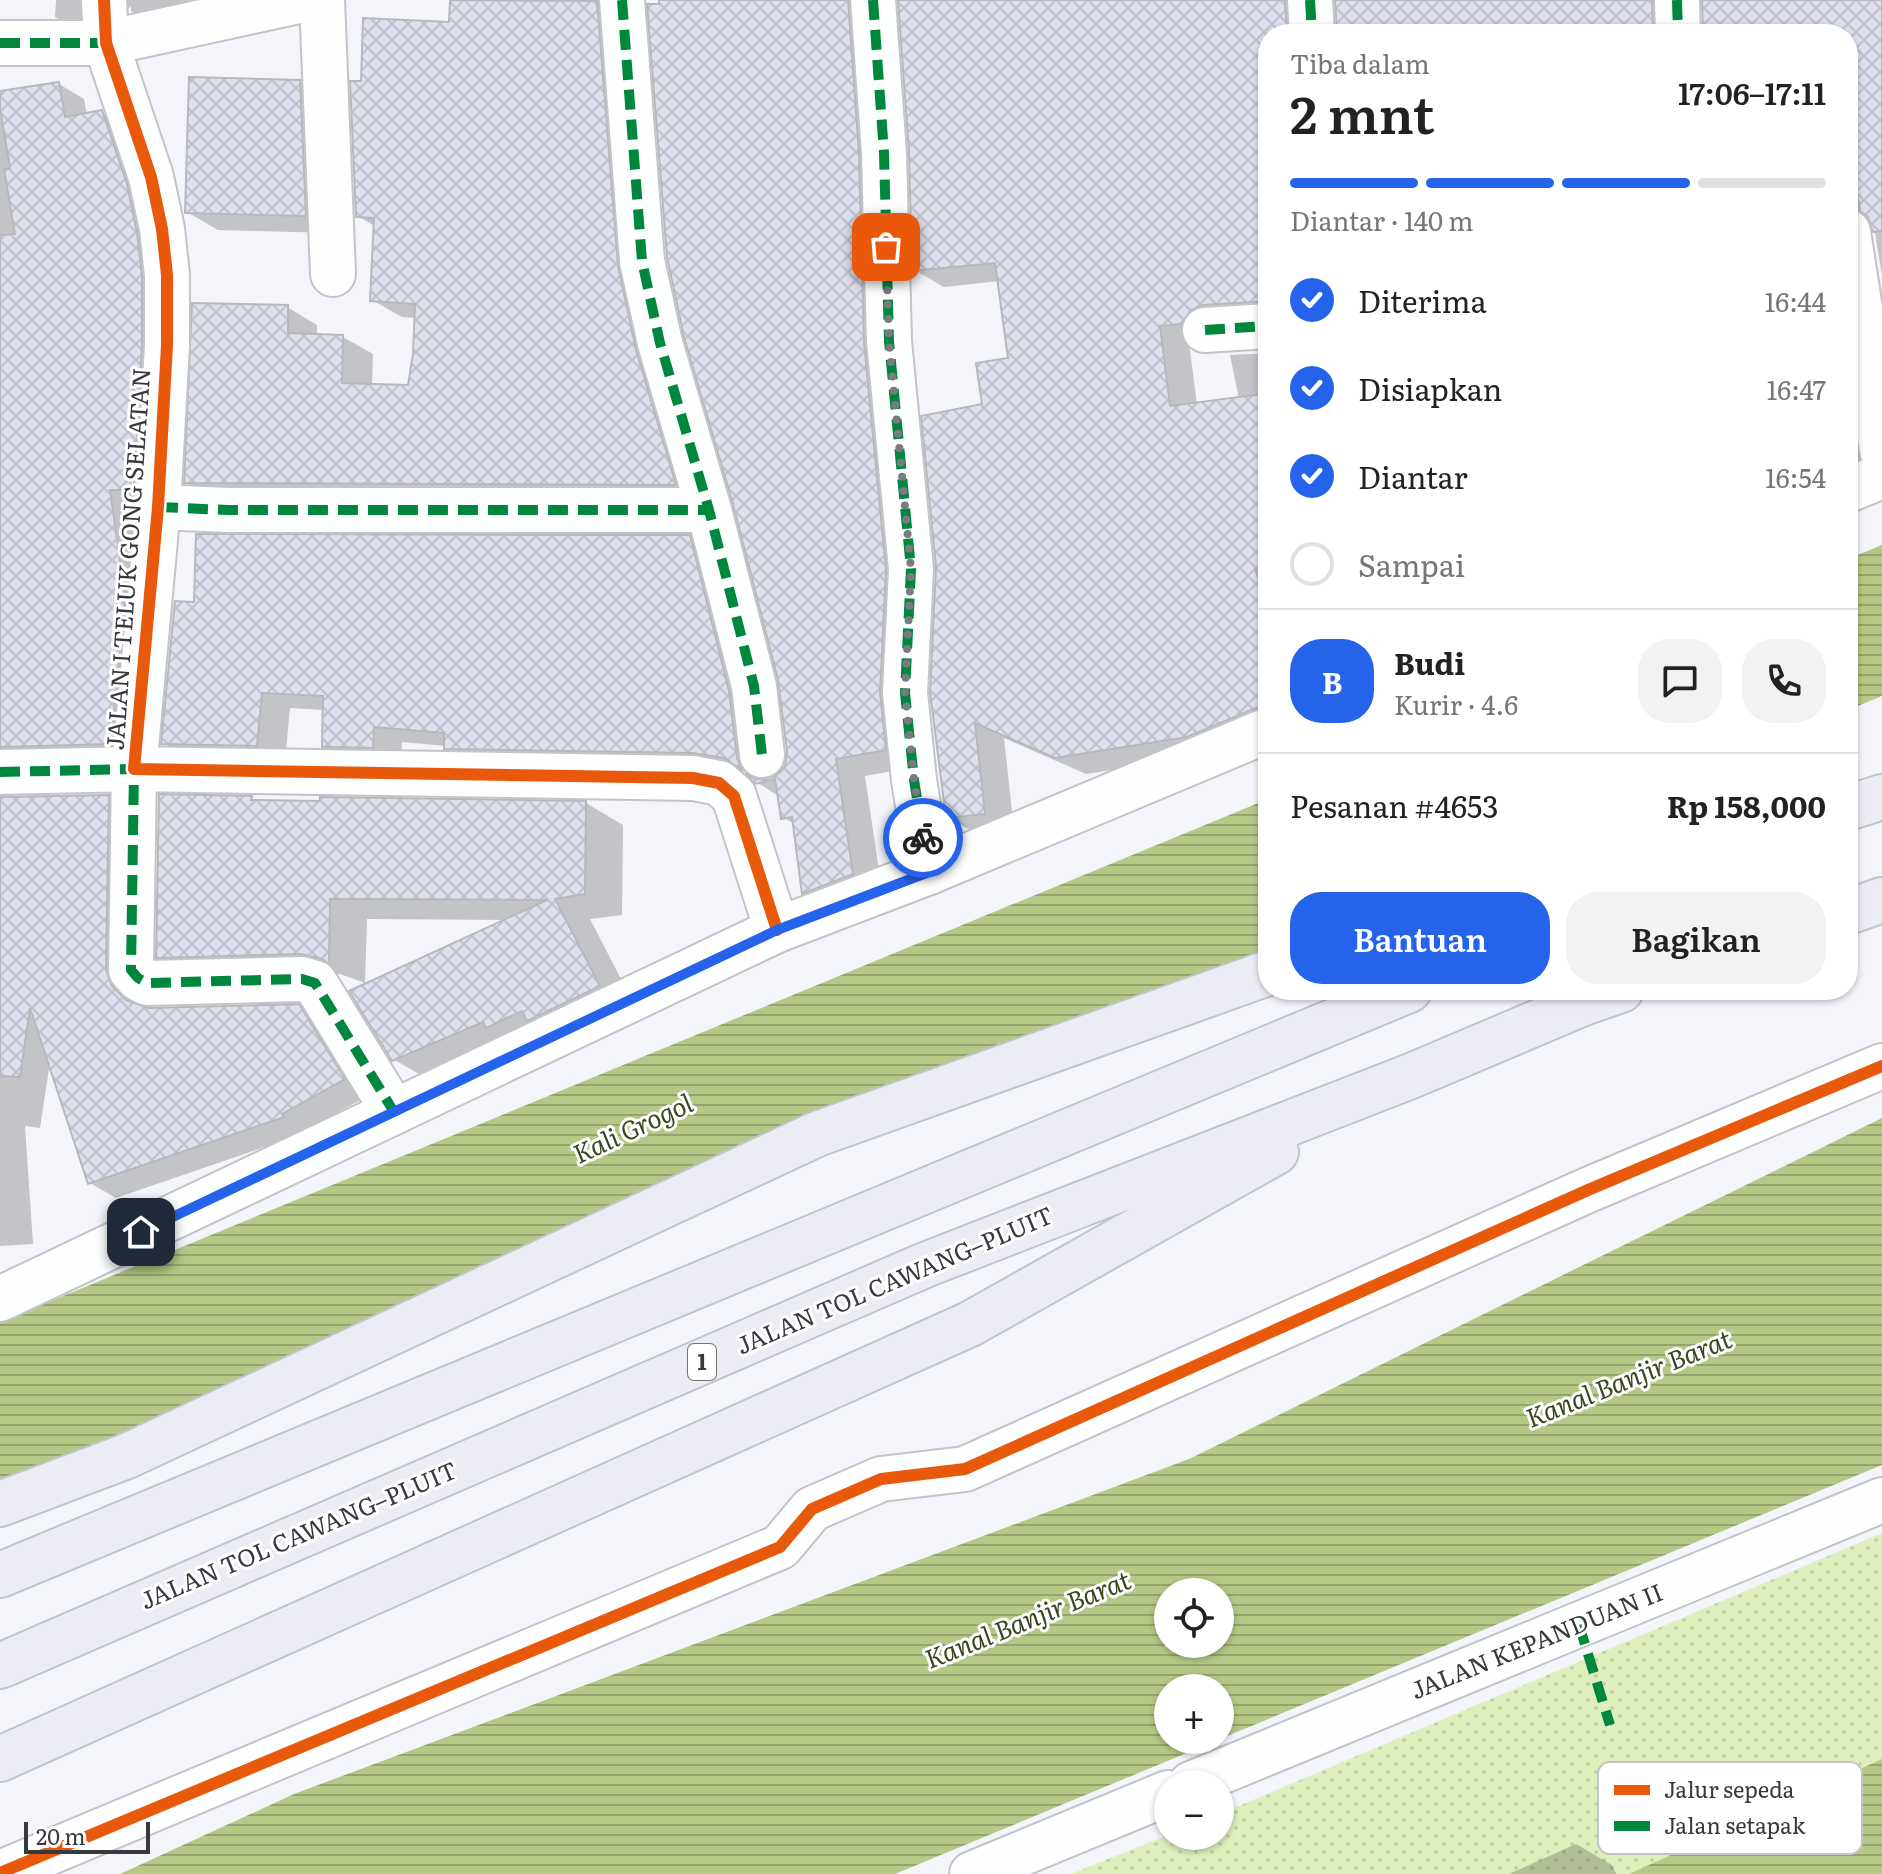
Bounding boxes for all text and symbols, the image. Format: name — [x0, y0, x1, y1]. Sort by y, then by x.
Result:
text: Tiba dalam — [1290, 43, 1430, 82]
text: 17:06–17:11 — [1678, 70, 1826, 114]
text: 2 mnt — [1290, 73, 1435, 150]
text: Diantar · 140 m — [1290, 200, 1473, 239]
pin — [852, 213, 920, 281]
icon: bag — [864, 225, 908, 269]
icon: check — [1290, 278, 1334, 322]
text: Diterima — [1358, 278, 1487, 322]
text: 16:44 — [1765, 281, 1826, 320]
street label: JALAN I TELUK GONG SELATAN — [96, 366, 157, 751]
icon: check — [1290, 366, 1334, 410]
text: Disiapkan — [1358, 366, 1502, 410]
text: 16:47 — [1767, 369, 1826, 408]
icon: check — [1290, 454, 1334, 498]
text: Diantar — [1358, 454, 1468, 498]
text: 16:54 — [1765, 457, 1826, 496]
text: Sampai — [1358, 542, 1465, 586]
button: chat — [1638, 639, 1722, 723]
button: phone — [1742, 639, 1826, 723]
text: Budi — [1394, 640, 1465, 684]
text: B — [1322, 659, 1342, 703]
text: Kurir · 4.6 — [1394, 684, 1518, 723]
text: Pesanan #4653 — [1290, 783, 1499, 827]
text: Rp 158,000 — [1667, 783, 1826, 827]
courier — [883, 798, 963, 878]
icon: bike — [901, 816, 945, 860]
button: Bantuan — [1290, 892, 1550, 984]
button: Bagikan — [1566, 892, 1826, 984]
water label: Kali Grogol — [566, 1082, 699, 1172]
street label: JALAN TOL CAWANG–PLUIT — [730, 1196, 1058, 1361]
pin — [107, 1198, 175, 1266]
icon: home — [119, 1210, 163, 1254]
water label: Kanal Banjir Barat — [1519, 1317, 1737, 1436]
road number: 1 — [688, 1344, 716, 1380]
street label: JALAN TOL CAWANG–PLUIT — [134, 1451, 462, 1616]
water label: Kanal Banjir Barat — [918, 1558, 1136, 1677]
street label: JALAN KEPANDUAN II — [1405, 1573, 1667, 1706]
map controls — [1154, 1578, 1234, 1850]
button: locate — [1154, 1578, 1234, 1658]
button: + — [1154, 1674, 1234, 1754]
legend — [1598, 1762, 1862, 1854]
button: − — [1154, 1770, 1234, 1850]
text: Jalur sepeda — [1664, 1772, 1795, 1805]
text: Jalan setapak — [1664, 1808, 1806, 1841]
scale bar — [24, 1818, 150, 1854]
text: 20 m — [36, 1819, 86, 1852]

